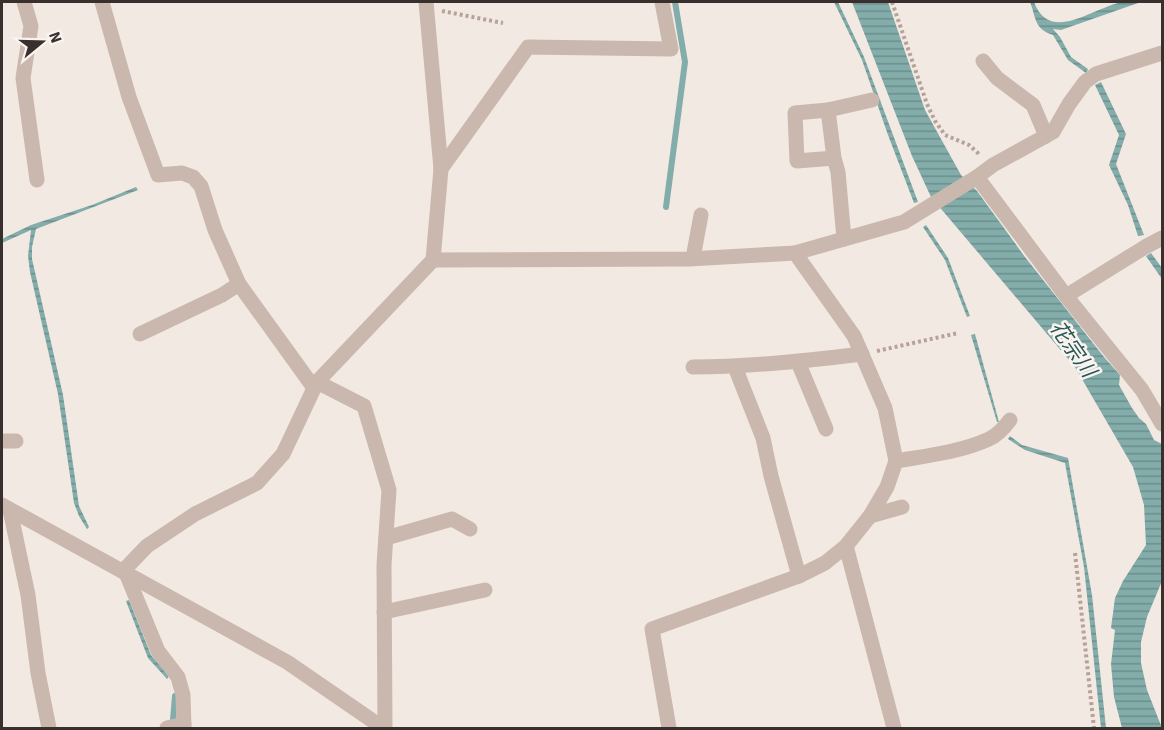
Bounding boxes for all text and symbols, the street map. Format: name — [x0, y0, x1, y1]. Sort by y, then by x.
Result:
north arrow — [12, 12, 72, 72]
text: N — [43, 29, 67, 46]
water label: 花宗川 — [1043, 315, 1105, 385]

